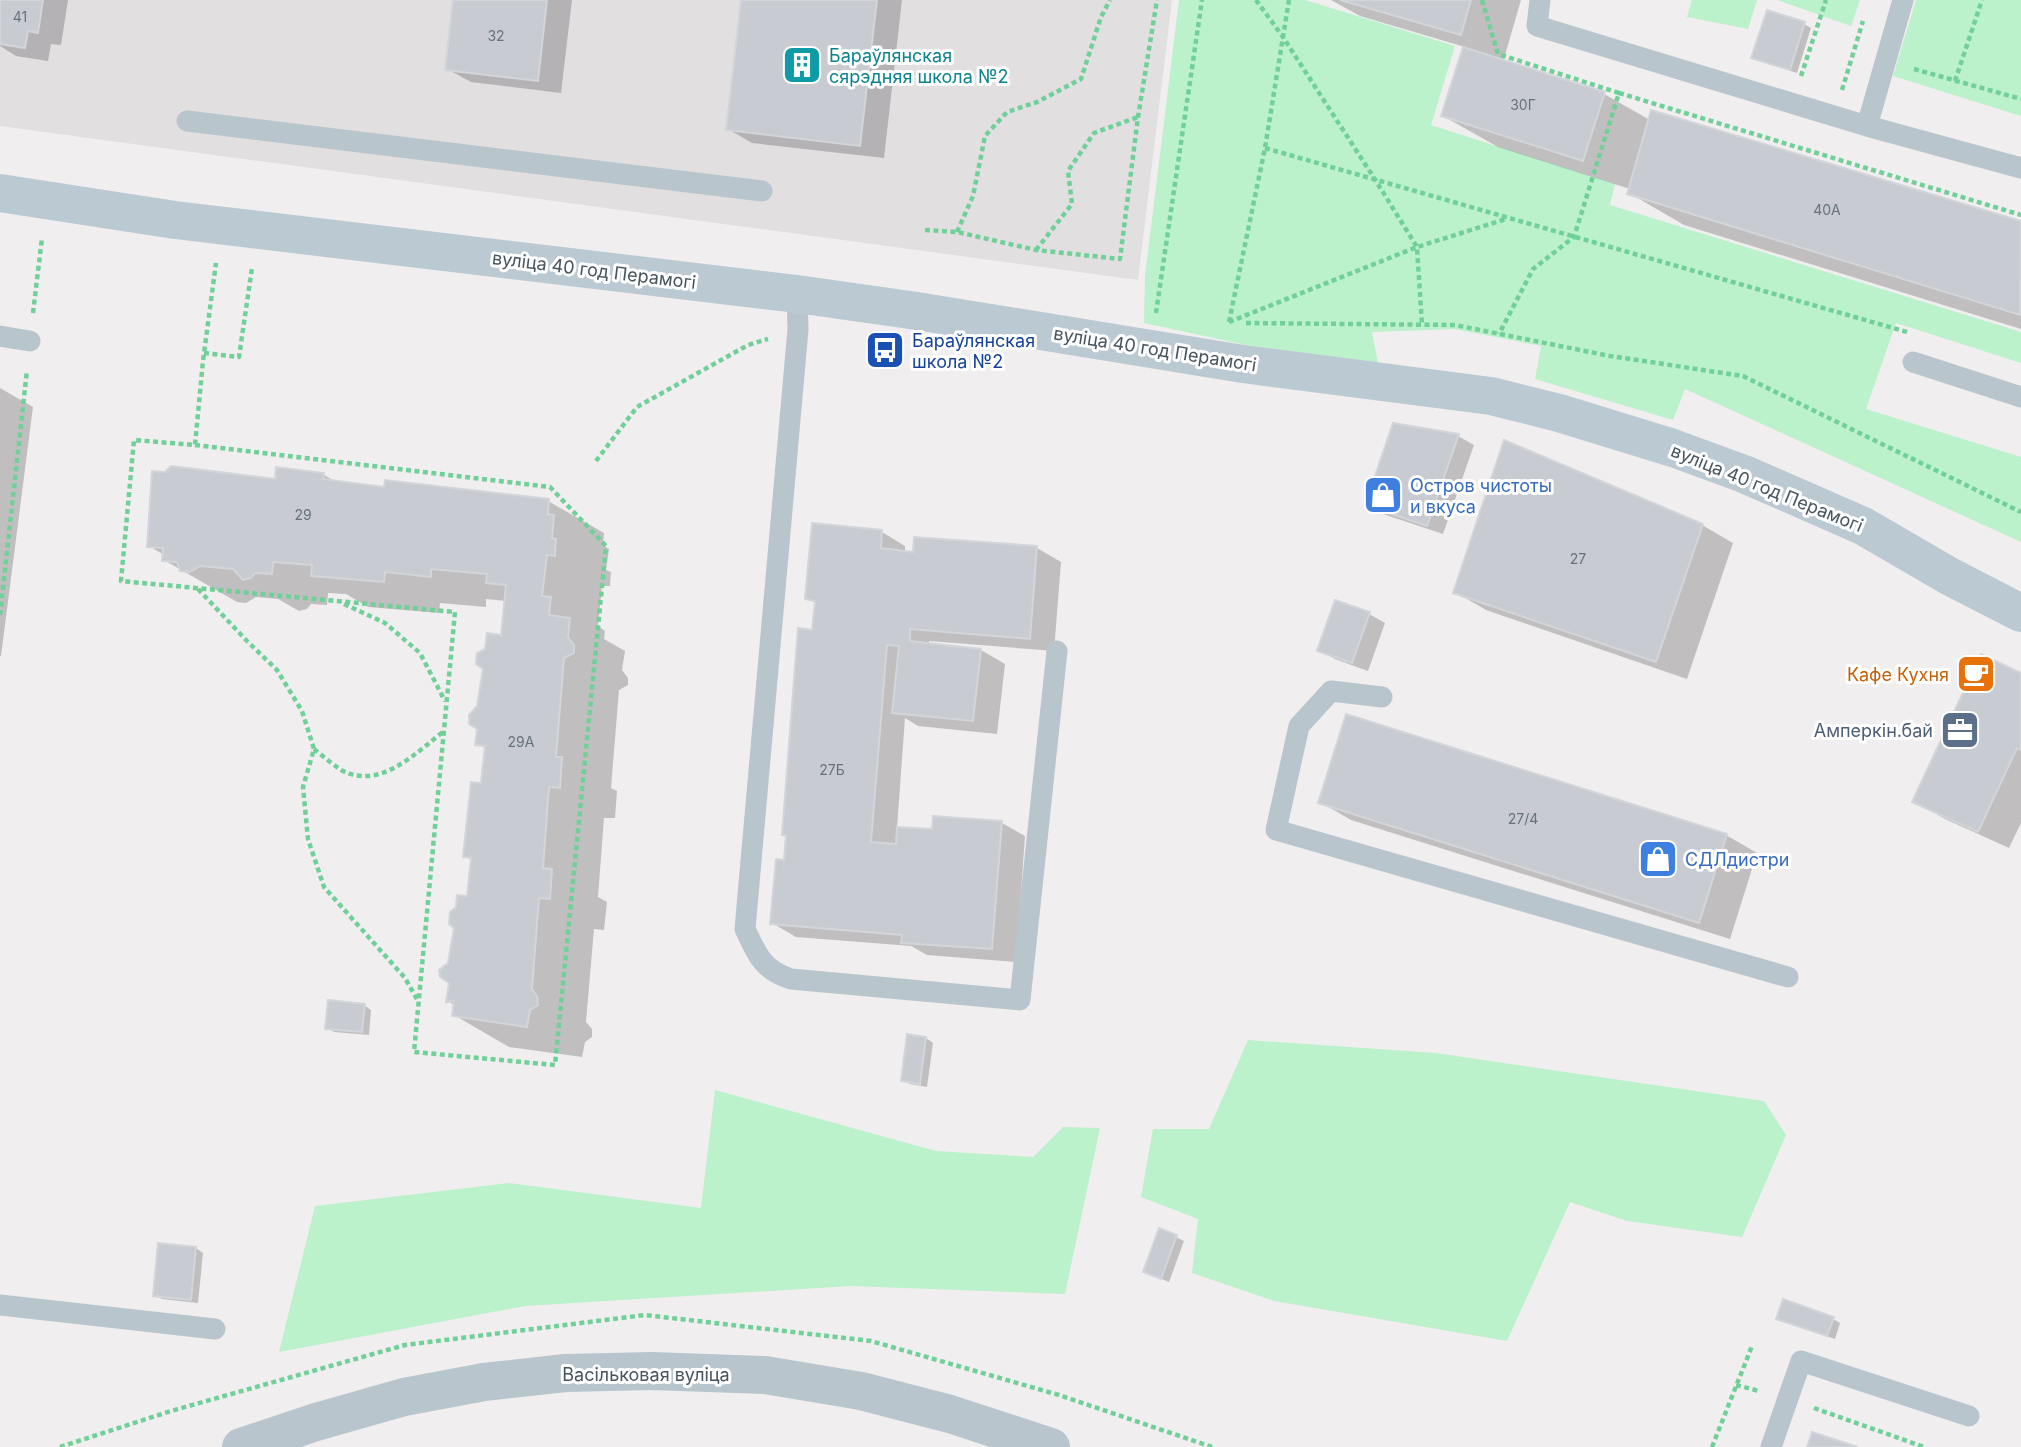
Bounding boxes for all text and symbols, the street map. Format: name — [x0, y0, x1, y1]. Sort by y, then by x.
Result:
house number: 41 — [13, 8, 27, 25]
house number: 32 — [487, 27, 505, 44]
building icon: Бараўлянская сярэдняя школа №2 — [781, 44, 823, 86]
place label: Бараўлянская сярэдняя школа №2 — [829, 45, 1009, 87]
house number: 30Г — [1510, 96, 1536, 113]
house number: 40А — [1813, 201, 1841, 218]
street label: вуліца 40 год Перамогі — [491, 247, 697, 293]
street label: вуліца 40 год Перамогі — [1052, 323, 1258, 375]
bus stop icon: Бараўлянская школа №2 — [864, 329, 906, 371]
place label: Бараўлянская школа №2 — [912, 330, 1035, 372]
street label: вуліца 40 год Перамогі — [1668, 440, 1866, 536]
shop icon: Остров чистоты и вкуса — [1362, 474, 1404, 516]
place label: Остров чистоты и вкуса — [1410, 475, 1552, 517]
house number: 29 — [294, 506, 312, 523]
house number: 27 — [1570, 550, 1586, 567]
cafe icon: Кафе Кухня — [1955, 653, 1997, 695]
place label: Кафе Кухня — [1847, 664, 1949, 685]
office icon: Амперкін.бай — [1939, 709, 1981, 751]
place label: Амперкін.бай — [1814, 720, 1933, 741]
house number: 29А — [508, 733, 535, 750]
house number: 27Б — [819, 761, 845, 778]
house number: 27/4 — [1508, 810, 1538, 827]
shop icon: СДЛдистри — [1637, 838, 1679, 880]
place label: СДЛдистри — [1685, 849, 1789, 870]
street label: Васільковая вуліца — [562, 1364, 730, 1385]

